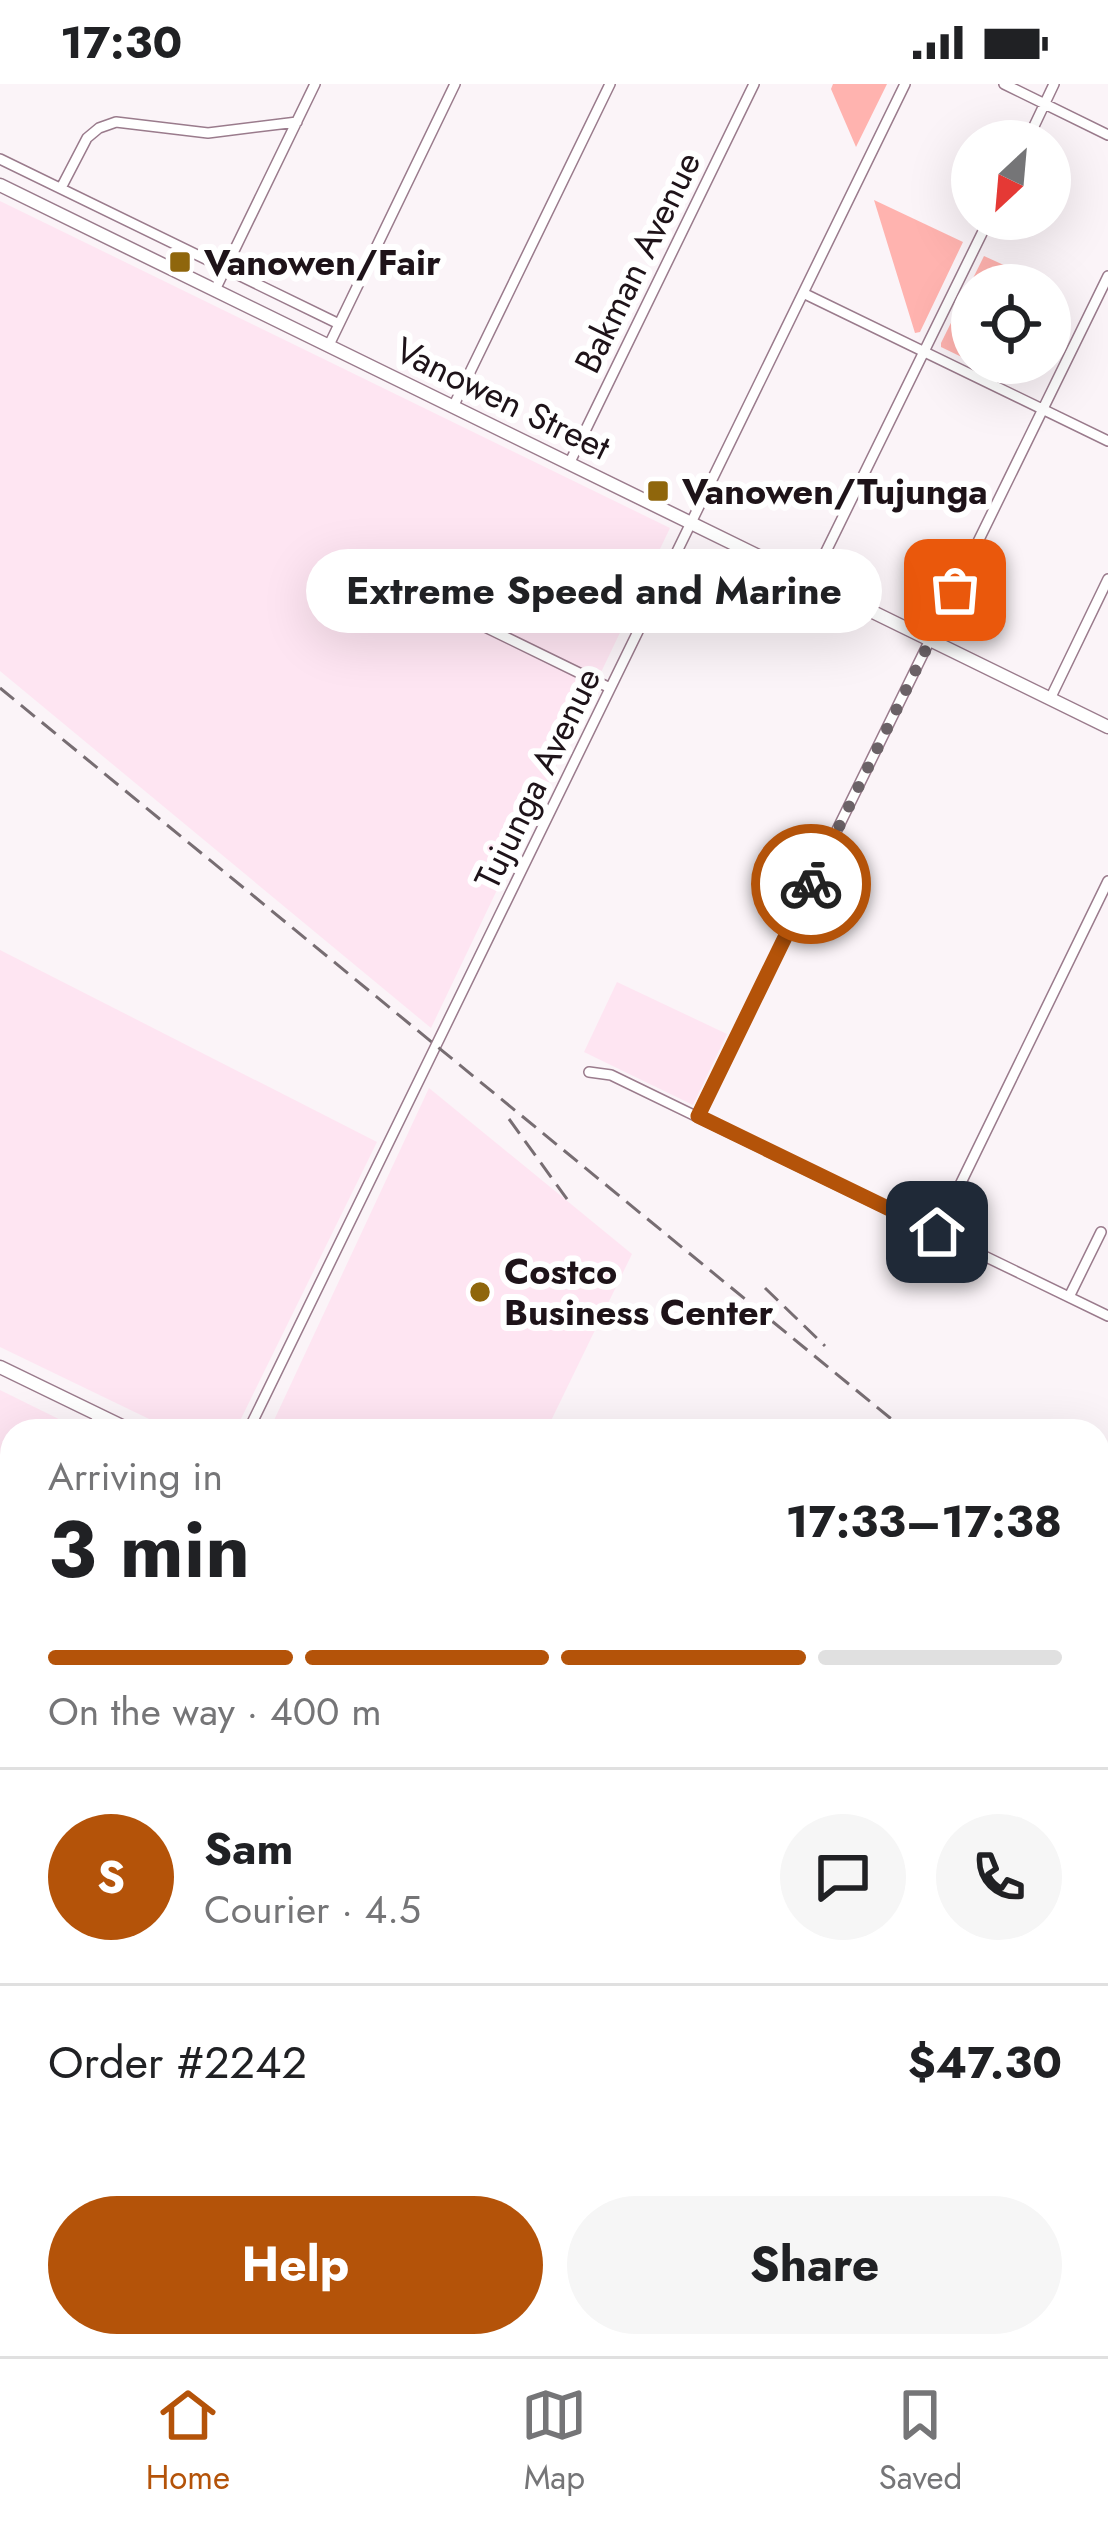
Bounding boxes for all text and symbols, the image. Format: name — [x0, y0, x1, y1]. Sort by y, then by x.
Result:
text: 17:30 — [60, 10, 182, 75]
north arrow — [951, 120, 1071, 240]
map controls — [951, 120, 1071, 384]
street label: Bakman Avenue — [561, 143, 713, 381]
place label: Vanowen/Fair — [203, 236, 441, 288]
marker: Vanowen/Fair — [167, 249, 193, 275]
button: locate — [951, 264, 1071, 384]
street label: Vanowen Street — [387, 323, 620, 473]
place label: Vanowen/Tujunga — [681, 465, 988, 517]
marker: Vanowen/Tujunga — [645, 478, 671, 504]
pin — [904, 539, 1006, 641]
callout: Extreme Speed and Marine — [307, 548, 883, 632]
icon: bag — [922, 557, 988, 623]
text: Extreme Speed and Marine — [346, 562, 842, 619]
street label: Tujunga Avenue — [461, 659, 613, 897]
courier — [751, 824, 871, 944]
icon: bike — [778, 851, 844, 917]
pin — [886, 1181, 988, 1283]
icon: home — [904, 1199, 970, 1265]
place label: Costco Business Center — [504, 1245, 774, 1338]
marker: Costco Business Center — [467, 1279, 493, 1305]
text: Arriving in — [48, 1448, 223, 1505]
text: 17:33–17:38 — [786, 1489, 1062, 1554]
text: 3 min — [48, 1494, 250, 1606]
text: On the way · 400 m — [48, 1683, 382, 1740]
button: chat — [780, 1814, 906, 1940]
button: phone — [936, 1814, 1062, 1940]
text: Sam — [204, 1816, 293, 1881]
text: S — [97, 1844, 125, 1909]
text: Courier · 4.5 — [204, 1881, 421, 1938]
text: Order #2242 — [48, 2030, 307, 2095]
text: $47.30 — [908, 2030, 1062, 2095]
button: Help — [48, 2196, 543, 2334]
button: Share — [567, 2196, 1062, 2334]
tab: Home — [146, 2382, 230, 2501]
tab: Map — [521, 2382, 587, 2501]
tab: Saved — [879, 2382, 962, 2501]

